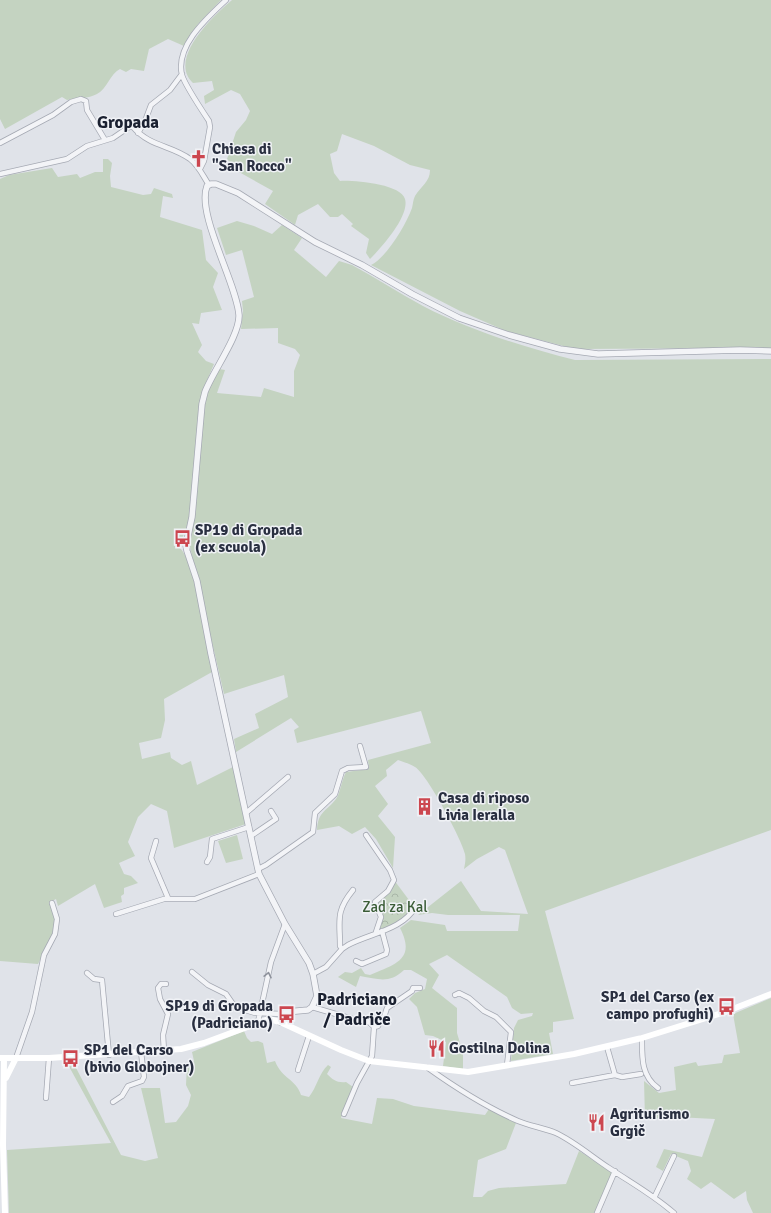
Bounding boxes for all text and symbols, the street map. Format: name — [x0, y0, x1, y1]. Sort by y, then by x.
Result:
district label: Gropada — [97, 112, 159, 133]
place label: Chiesa di "San Rocco" — [212, 140, 292, 175]
church icon: Chiesa di "San Rocco" — [189, 148, 209, 168]
place label: SP19 di Gropada (ex scuola) — [195, 521, 303, 556]
bus stop icon: SP19 di Gropada (ex scuola) — [172, 529, 192, 549]
place label: Casa di riposo Livia Ieralla — [438, 789, 530, 824]
building icon: Casa di riposo Livia Ieralla — [415, 797, 435, 817]
park label: Zad za Kal — [362, 898, 428, 916]
one-way arrow — [263, 972, 271, 978]
place label: SP1 del Carso (ex campo profughi) — [601, 988, 715, 1023]
district label: Padriciano / Padriče — [317, 989, 397, 1030]
bus stop icon: SP1 del Carso (ex campo profughi) — [717, 996, 737, 1016]
place label: SP19 di Gropada (Padriciano) — [166, 997, 273, 1032]
bus stop icon: SP19 di Gropada (Padriciano) — [276, 1005, 296, 1025]
restaurant icon: Gostilna Dolina — [426, 1038, 446, 1058]
place label: Gostilna Dolina — [449, 1039, 550, 1057]
place label: SP1 del Carso (bivio Globojner) — [84, 1041, 194, 1076]
bus stop icon: SP1 del Carso (bivio Globojner) — [61, 1049, 81, 1069]
place label: Agriturismo Grgič — [610, 1105, 689, 1140]
restaurant icon: Agriturismo Grgič — [587, 1113, 607, 1133]

